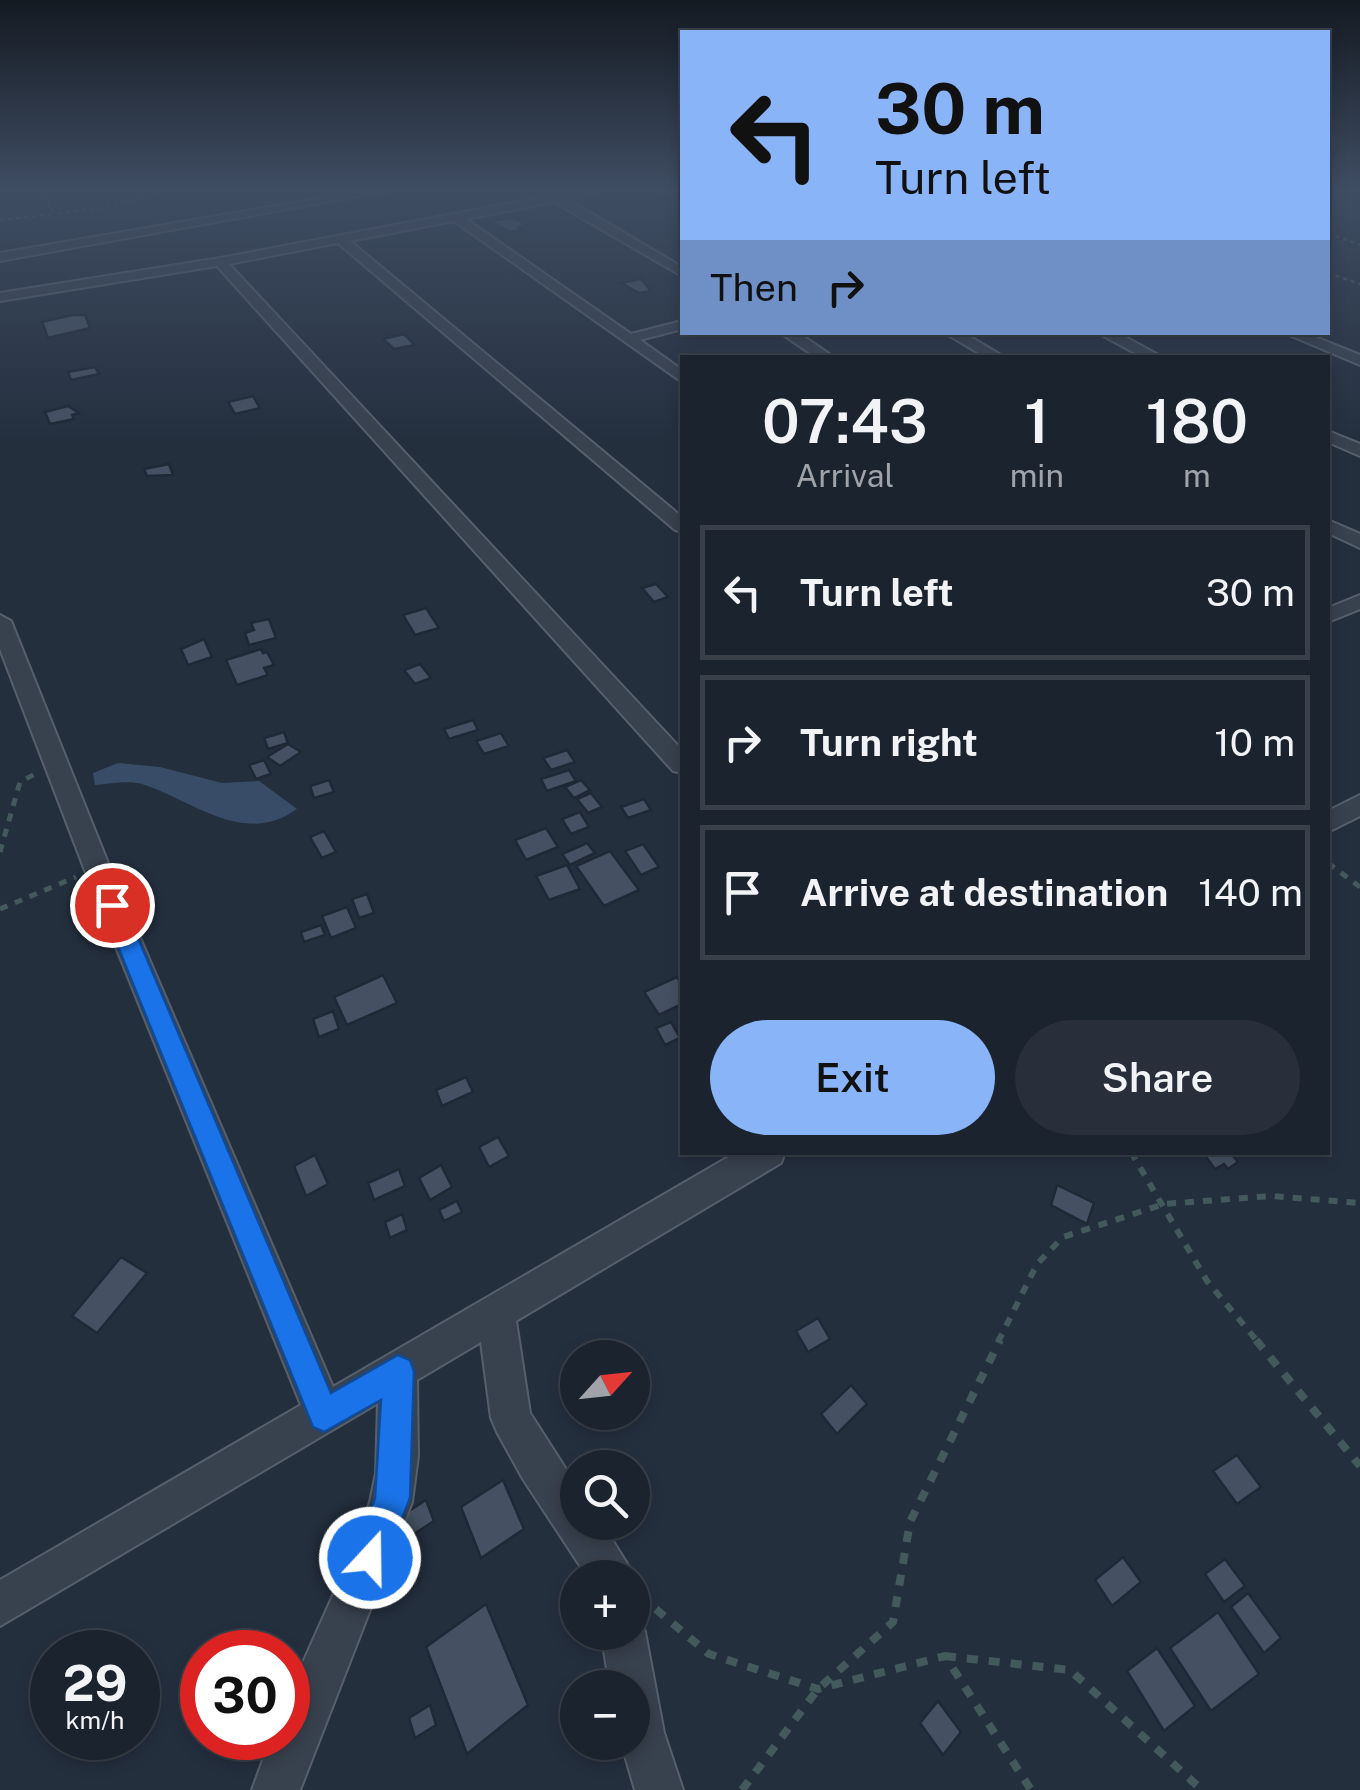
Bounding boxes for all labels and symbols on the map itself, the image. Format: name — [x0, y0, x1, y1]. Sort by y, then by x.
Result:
pin — [70, 863, 155, 948]
north arrow — [560, 1340, 650, 1430]
position arrow — [318, 1506, 422, 1610]
speed limit sign: 30 — [180, 1630, 310, 1760]

